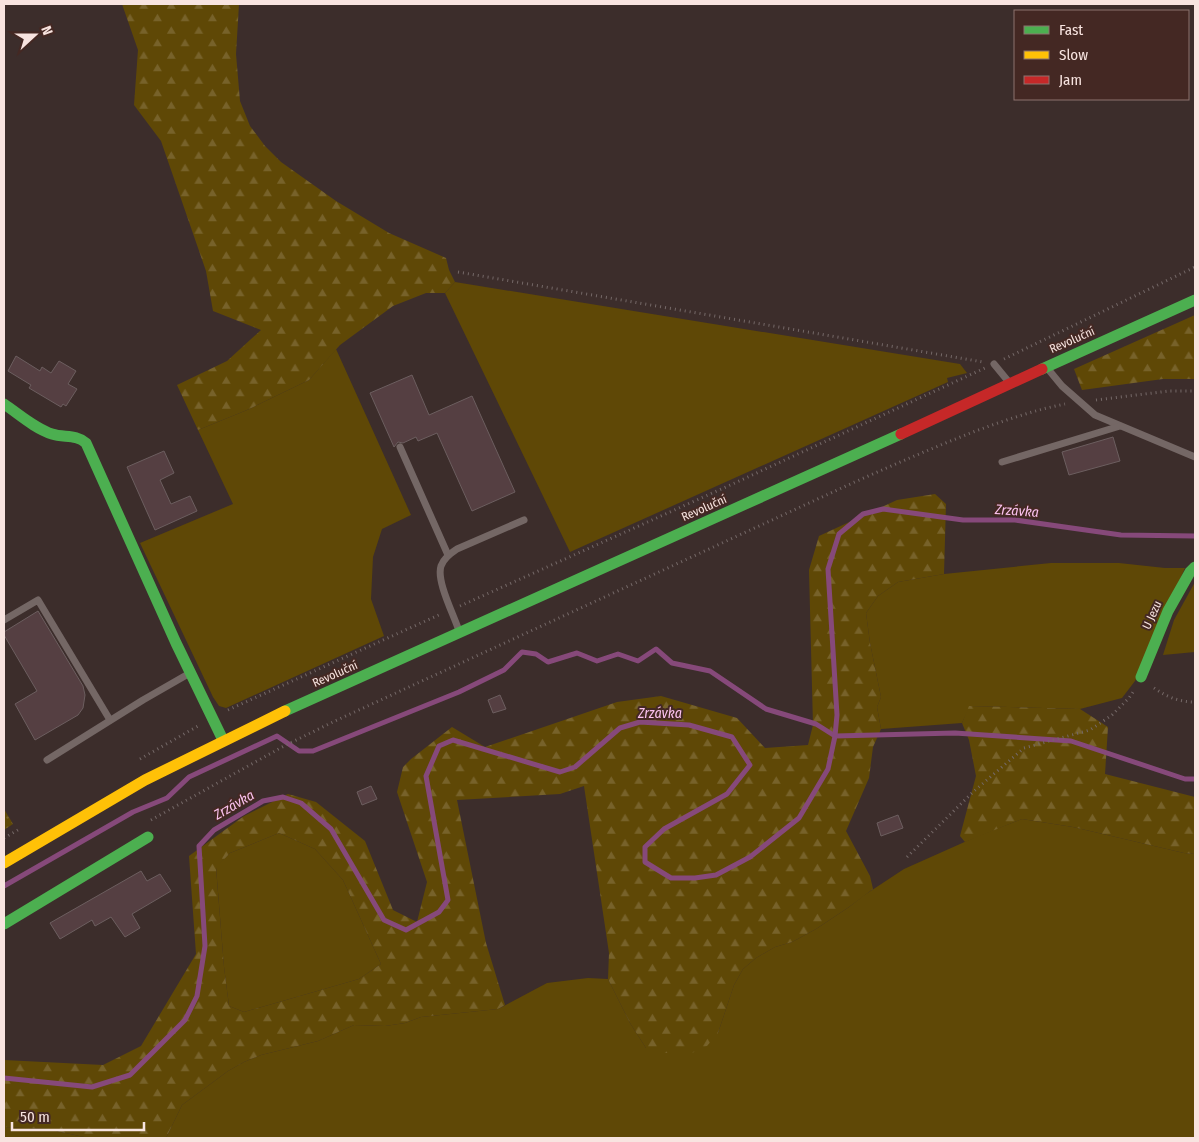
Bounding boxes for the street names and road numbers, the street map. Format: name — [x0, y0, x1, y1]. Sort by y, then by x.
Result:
street label: Revoluční — [1047, 324, 1097, 356]
street label: Revoluční — [679, 492, 729, 524]
street label: U Jezu — [1140, 598, 1164, 632]
street label: Revoluční — [310, 658, 360, 690]

